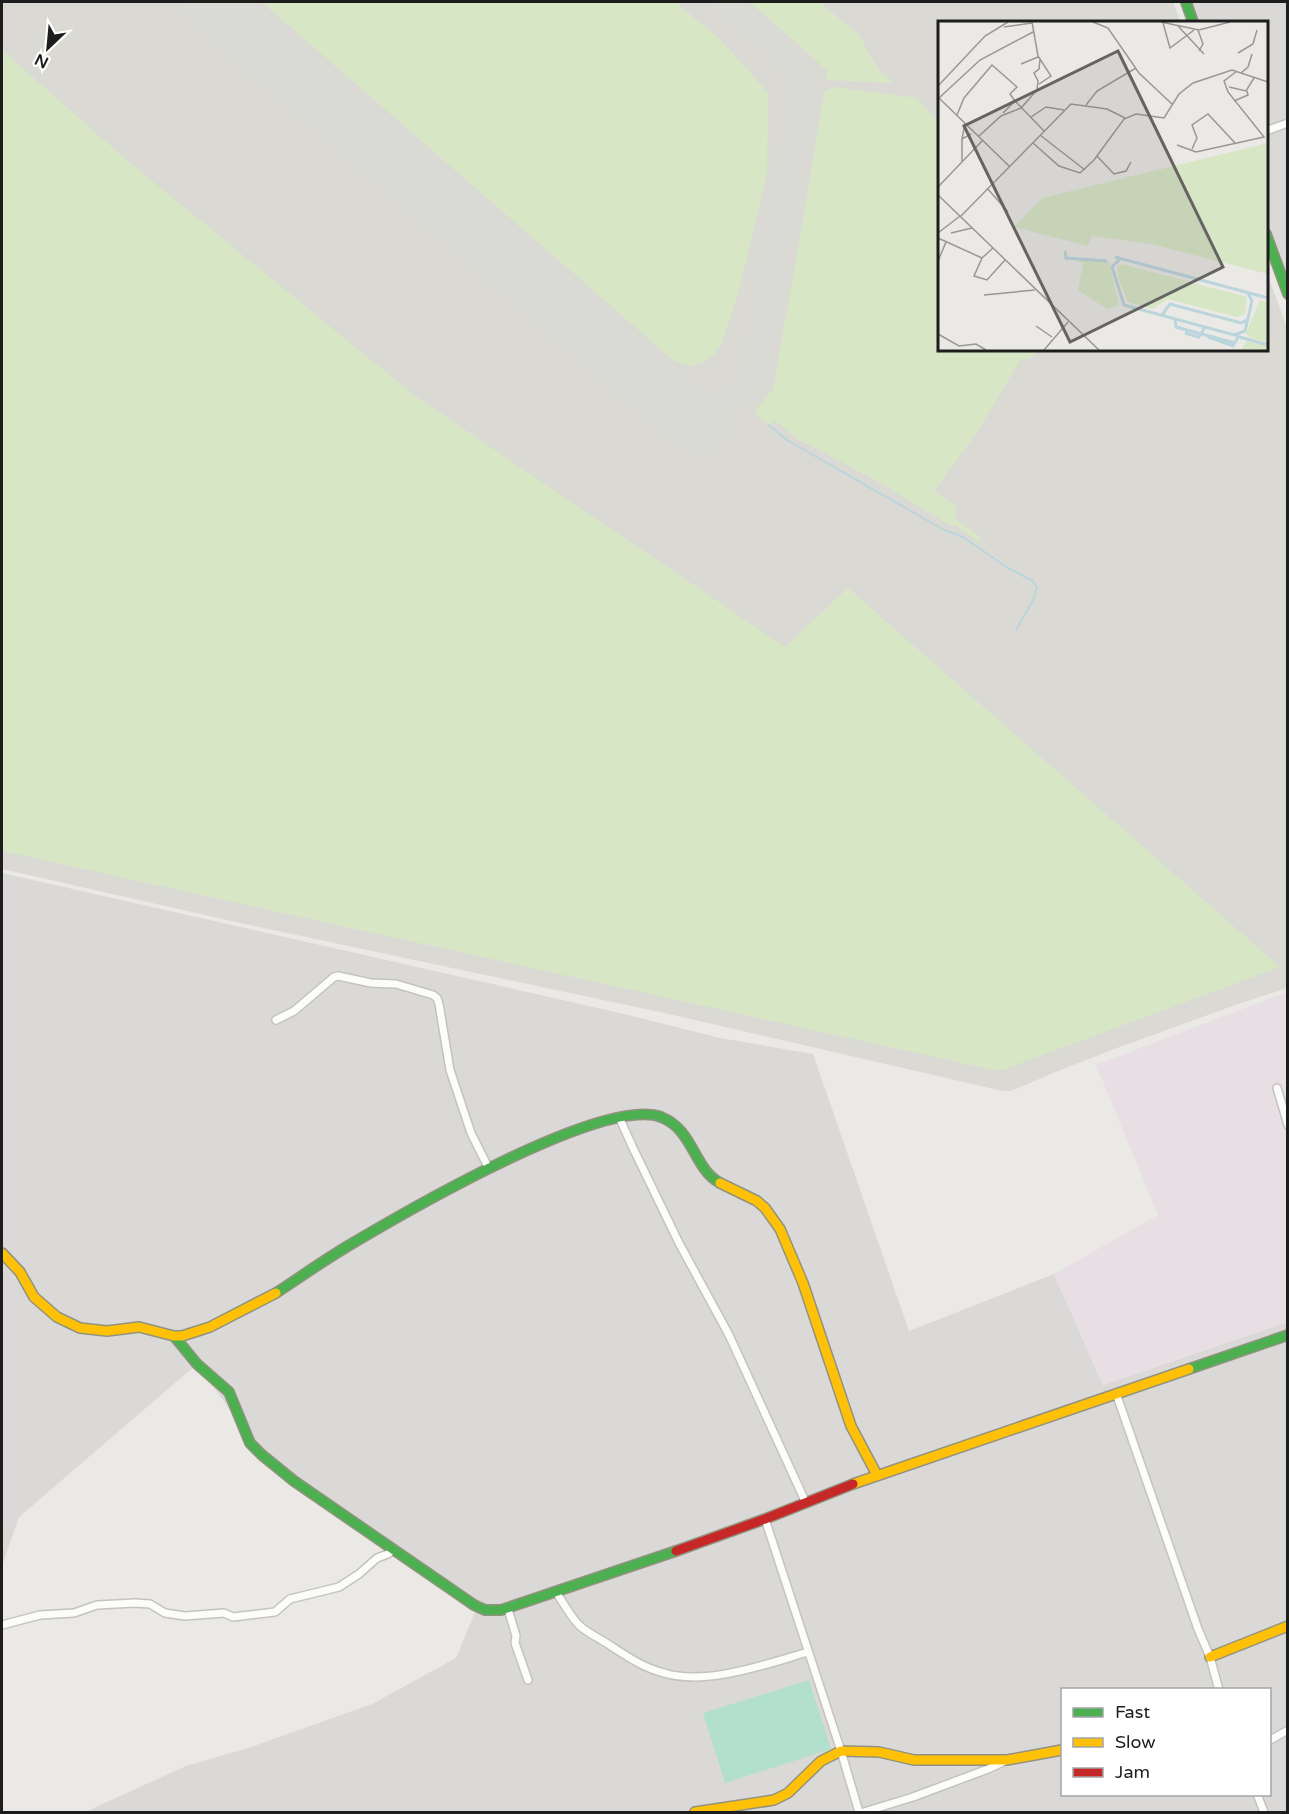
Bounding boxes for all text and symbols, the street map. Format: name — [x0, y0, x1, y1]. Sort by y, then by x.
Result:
north arrow — [18, 18, 78, 78]
inset map — [938, 21, 1268, 351]
text: N — [32, 49, 52, 72]
legend — [1061, 1688, 1271, 1796]
text: Fast — [1115, 1701, 1150, 1723]
text: Slow — [1115, 1731, 1156, 1753]
text: Jam — [1115, 1761, 1150, 1783]

